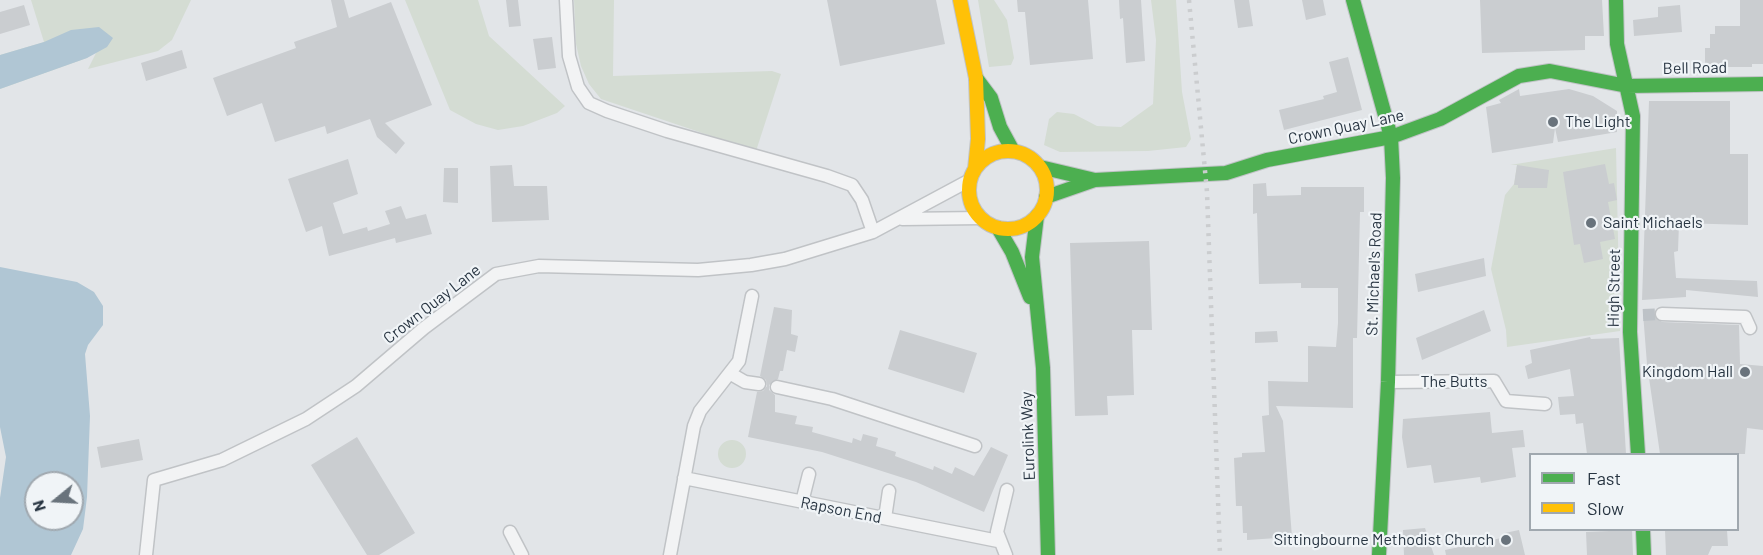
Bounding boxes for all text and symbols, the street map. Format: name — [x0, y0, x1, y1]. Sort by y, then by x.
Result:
street label: Bell Road — [1663, 58, 1727, 78]
street label: Crown Quay Lane — [1286, 105, 1406, 149]
place label: The Light — [1565, 112, 1631, 132]
marker: The Light — [1546, 115, 1560, 129]
street label: St. Michael's Road — [1362, 212, 1386, 336]
place label: Saint Michaels — [1603, 213, 1703, 233]
marker: Saint Michaels — [1584, 216, 1598, 230]
street label: High Street — [1604, 249, 1624, 327]
street label: Crown Quay Lane — [380, 260, 484, 348]
place label: Kingdom Hall — [1642, 362, 1733, 382]
marker: Kingdom Hall — [1738, 365, 1752, 379]
street label: The Butts — [1420, 372, 1488, 392]
street label: Eurolink Way — [1017, 391, 1039, 481]
legend — [1529, 453, 1739, 531]
text: Fast — [1587, 467, 1621, 489]
north arrow — [24, 471, 84, 531]
street label: Rapson End — [799, 493, 883, 527]
text: Slow — [1587, 497, 1624, 519]
text: N — [28, 498, 49, 514]
place label: Sittingbourne Methodist Church — [1274, 530, 1494, 550]
marker: Sittingbourne Methodist Church — [1499, 533, 1513, 547]

